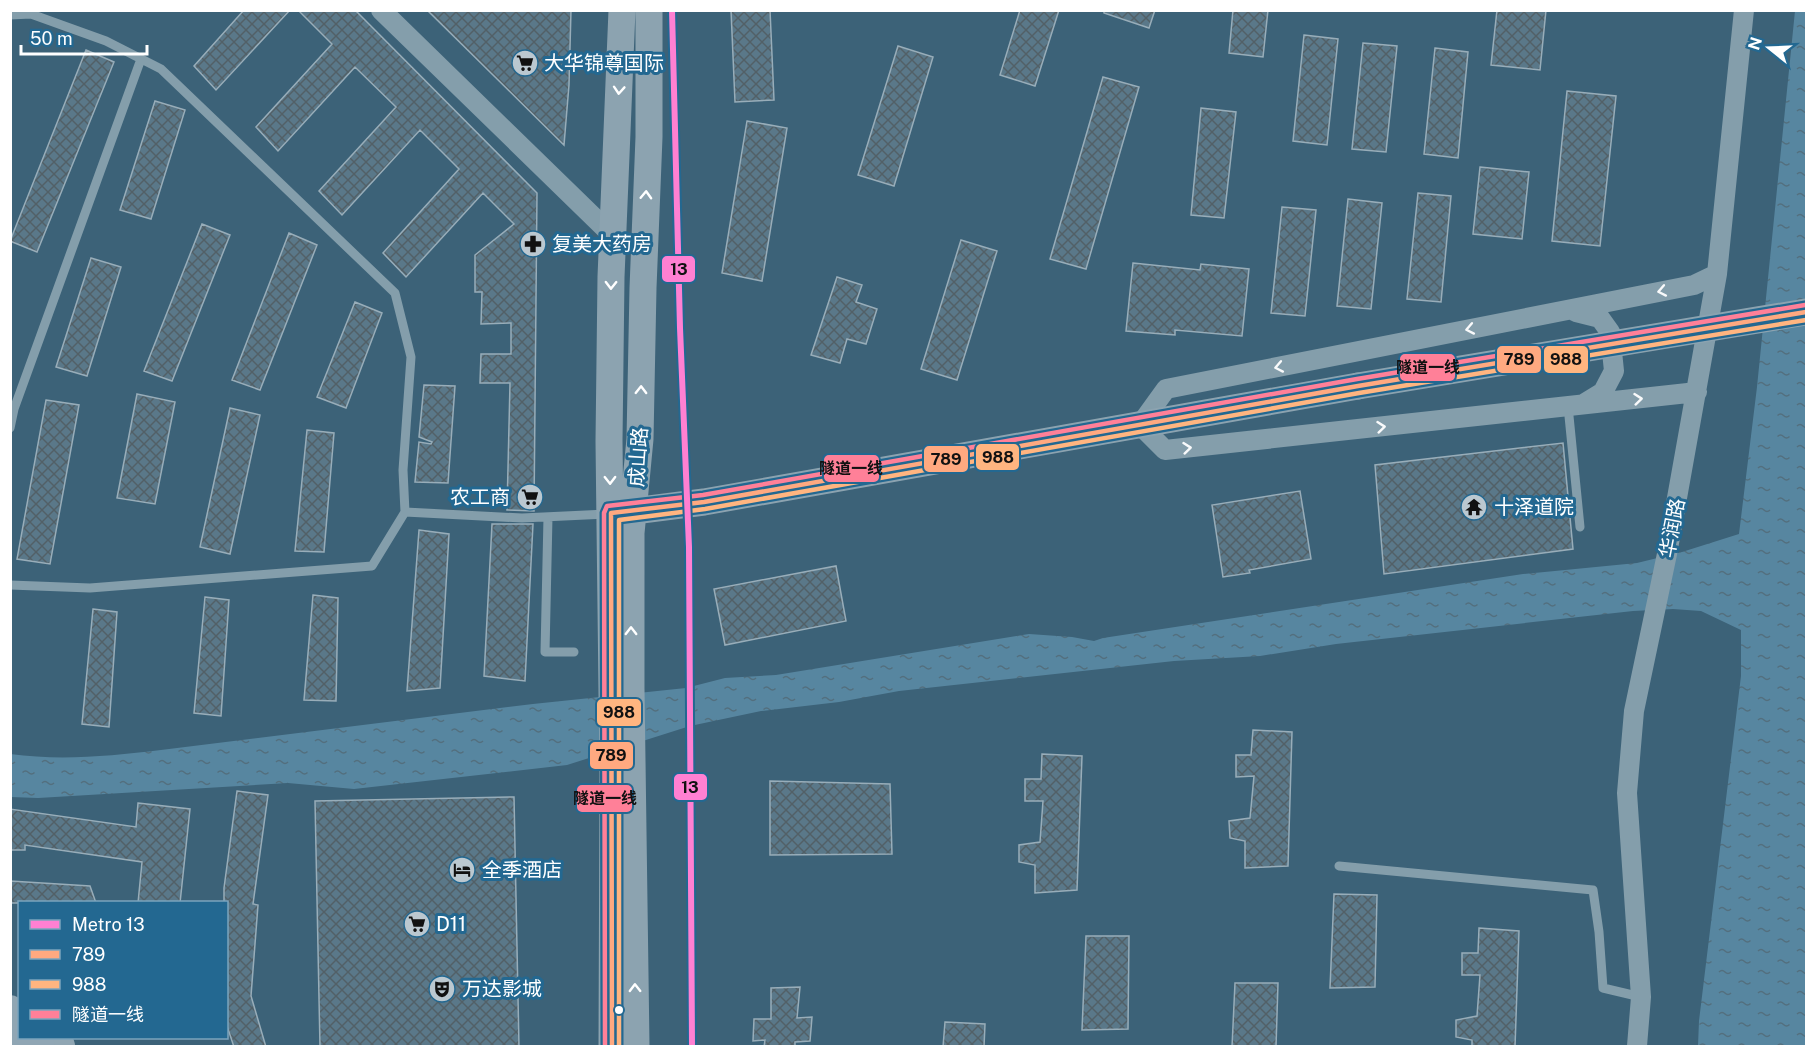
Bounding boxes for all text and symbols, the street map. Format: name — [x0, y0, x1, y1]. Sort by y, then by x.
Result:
scale bar — [21, 18, 147, 56]
north arrow — [1739, 18, 1799, 78]
text: 50 m — [30, 28, 73, 49]
text: N — [1744, 35, 1766, 52]
supermarket icon: 大华锦尊国际 — [510, 48, 540, 78]
place label: 大华锦尊国际 — [544, 51, 664, 75]
one-way arrow — [613, 85, 626, 94]
one-way arrow — [640, 190, 653, 199]
pharmacy icon: 复美大药房 — [518, 229, 548, 259]
place label: 复美大药房 — [552, 232, 652, 256]
line badge: 13 — [661, 255, 696, 283]
text: 13 — [670, 260, 688, 279]
one-way arrow — [605, 280, 617, 289]
one-way arrow — [1657, 284, 1667, 297]
one-way arrow — [1466, 322, 1476, 335]
line badge: 789 — [1496, 345, 1542, 374]
line badge: 988 — [1543, 345, 1589, 374]
text: 789 — [1503, 350, 1535, 369]
text: 988 — [1550, 350, 1582, 369]
line badge: 隧道一线 — [1399, 353, 1456, 382]
text: 隧道一线 — [1396, 358, 1460, 377]
one-way arrow — [1274, 360, 1284, 373]
one-way arrow — [635, 385, 647, 394]
one-way arrow — [1633, 393, 1642, 406]
one-way arrow — [1376, 421, 1386, 434]
street label: 成山路 — [624, 426, 652, 488]
one-way arrow — [1183, 442, 1192, 455]
line badge: 988 — [975, 443, 1020, 471]
line badge: 789 — [923, 445, 969, 473]
text: 988 — [982, 448, 1014, 467]
text: 789 — [930, 450, 962, 469]
line badge: 隧道一线 — [823, 454, 880, 483]
text: 隧道一线 — [819, 459, 883, 478]
one-way arrow — [604, 475, 616, 484]
supermarket icon: 农工商 — [515, 482, 545, 512]
place label: 农工商 — [450, 485, 510, 509]
temple icon: 十泽道院 — [1459, 492, 1489, 522]
place label: 十泽道院 — [1494, 495, 1574, 519]
street label: 华润路 — [1654, 496, 1690, 560]
one-way arrow — [625, 626, 637, 635]
line badge: 988 — [596, 698, 642, 727]
text: 988 — [603, 703, 635, 722]
line badge: 789 — [589, 741, 634, 770]
text: 789 — [595, 746, 627, 765]
line badge: 13 — [673, 773, 708, 801]
text: 13 — [681, 778, 699, 797]
line badge: 隧道一线 — [576, 784, 633, 813]
text: 隧道一线 — [573, 789, 637, 808]
hotel icon: 全季酒店 — [447, 855, 477, 885]
place label: 全季酒店 — [482, 858, 562, 882]
legend — [18, 901, 228, 1039]
supermarket icon: D11 — [402, 909, 432, 939]
place label: D11 — [436, 912, 466, 936]
text: Metro 13 — [72, 914, 145, 935]
text: 789 — [72, 944, 105, 965]
text: 988 — [72, 974, 106, 995]
theatre icon: 万达影城 — [427, 974, 457, 1004]
place label: 万达影城 — [462, 977, 542, 1001]
one-way arrow — [629, 984, 641, 993]
text: 隧道一线 — [72, 1004, 144, 1025]
unlabelled marker — [613, 1004, 625, 1016]

